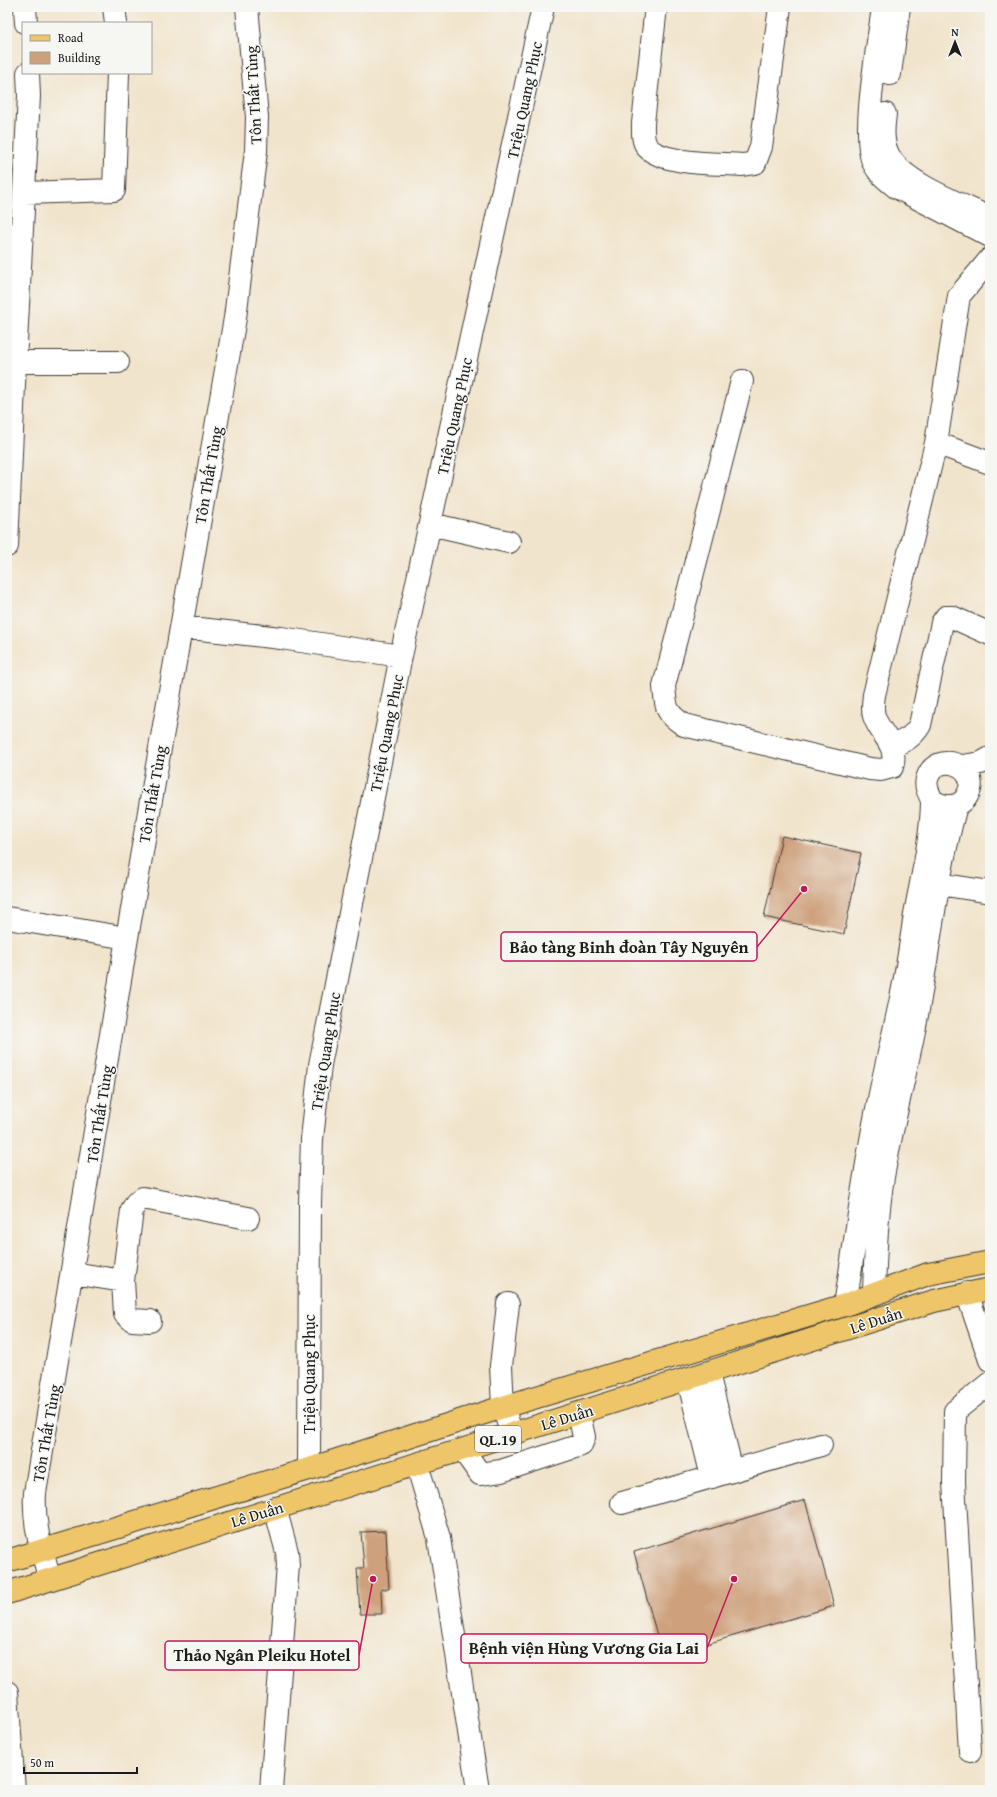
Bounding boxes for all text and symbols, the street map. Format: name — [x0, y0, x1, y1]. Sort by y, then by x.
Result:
legend — [22, 22, 152, 74]
north arrow — [935, 22, 975, 62]
text: N — [951, 24, 959, 40]
text: Road — [58, 29, 84, 46]
street label: Triệu Quang Phục — [500, 39, 548, 161]
street label: Tôn Thất Tùng — [238, 45, 268, 145]
text: Building — [58, 49, 101, 66]
street label: Triệu Quang Phục — [430, 355, 478, 477]
street label: Tôn Thất Tùng — [188, 424, 228, 526]
street label: Triệu Quang Phục — [363, 672, 409, 794]
street label: Tôn Thất Tùng — [132, 743, 172, 845]
callout: Bảo tàng Binh đoàn Tây Nguyên — [501, 932, 757, 961]
text: Bảo tàng Binh đoàn Tây Nguyên — [509, 934, 749, 959]
street label: Triệu Quang Phục — [304, 990, 346, 1112]
street label: Tôn Thất Tùng — [79, 1063, 119, 1165]
street label: Lê Duẩn — [847, 1300, 905, 1340]
street label: Triệu Quang Phục — [297, 1314, 321, 1434]
street label: Tôn Thất Tùng — [26, 1382, 66, 1484]
street label: Lê Duẩn — [538, 1398, 596, 1436]
road number: QL.19 — [475, 1426, 521, 1452]
street label: Lê Duẩn — [228, 1495, 286, 1533]
callout: Bệnh viện Hùng Vương Gia Lai — [461, 1634, 707, 1663]
text: Bệnh viện Hùng Vương Gia Lai — [469, 1635, 699, 1660]
callout: Thảo Ngân Pleiku Hotel — [165, 1641, 359, 1670]
text: Thảo Ngân Pleiku Hotel — [173, 1642, 351, 1667]
scale bar — [24, 1749, 137, 1775]
text: 50 m — [30, 1754, 54, 1771]

